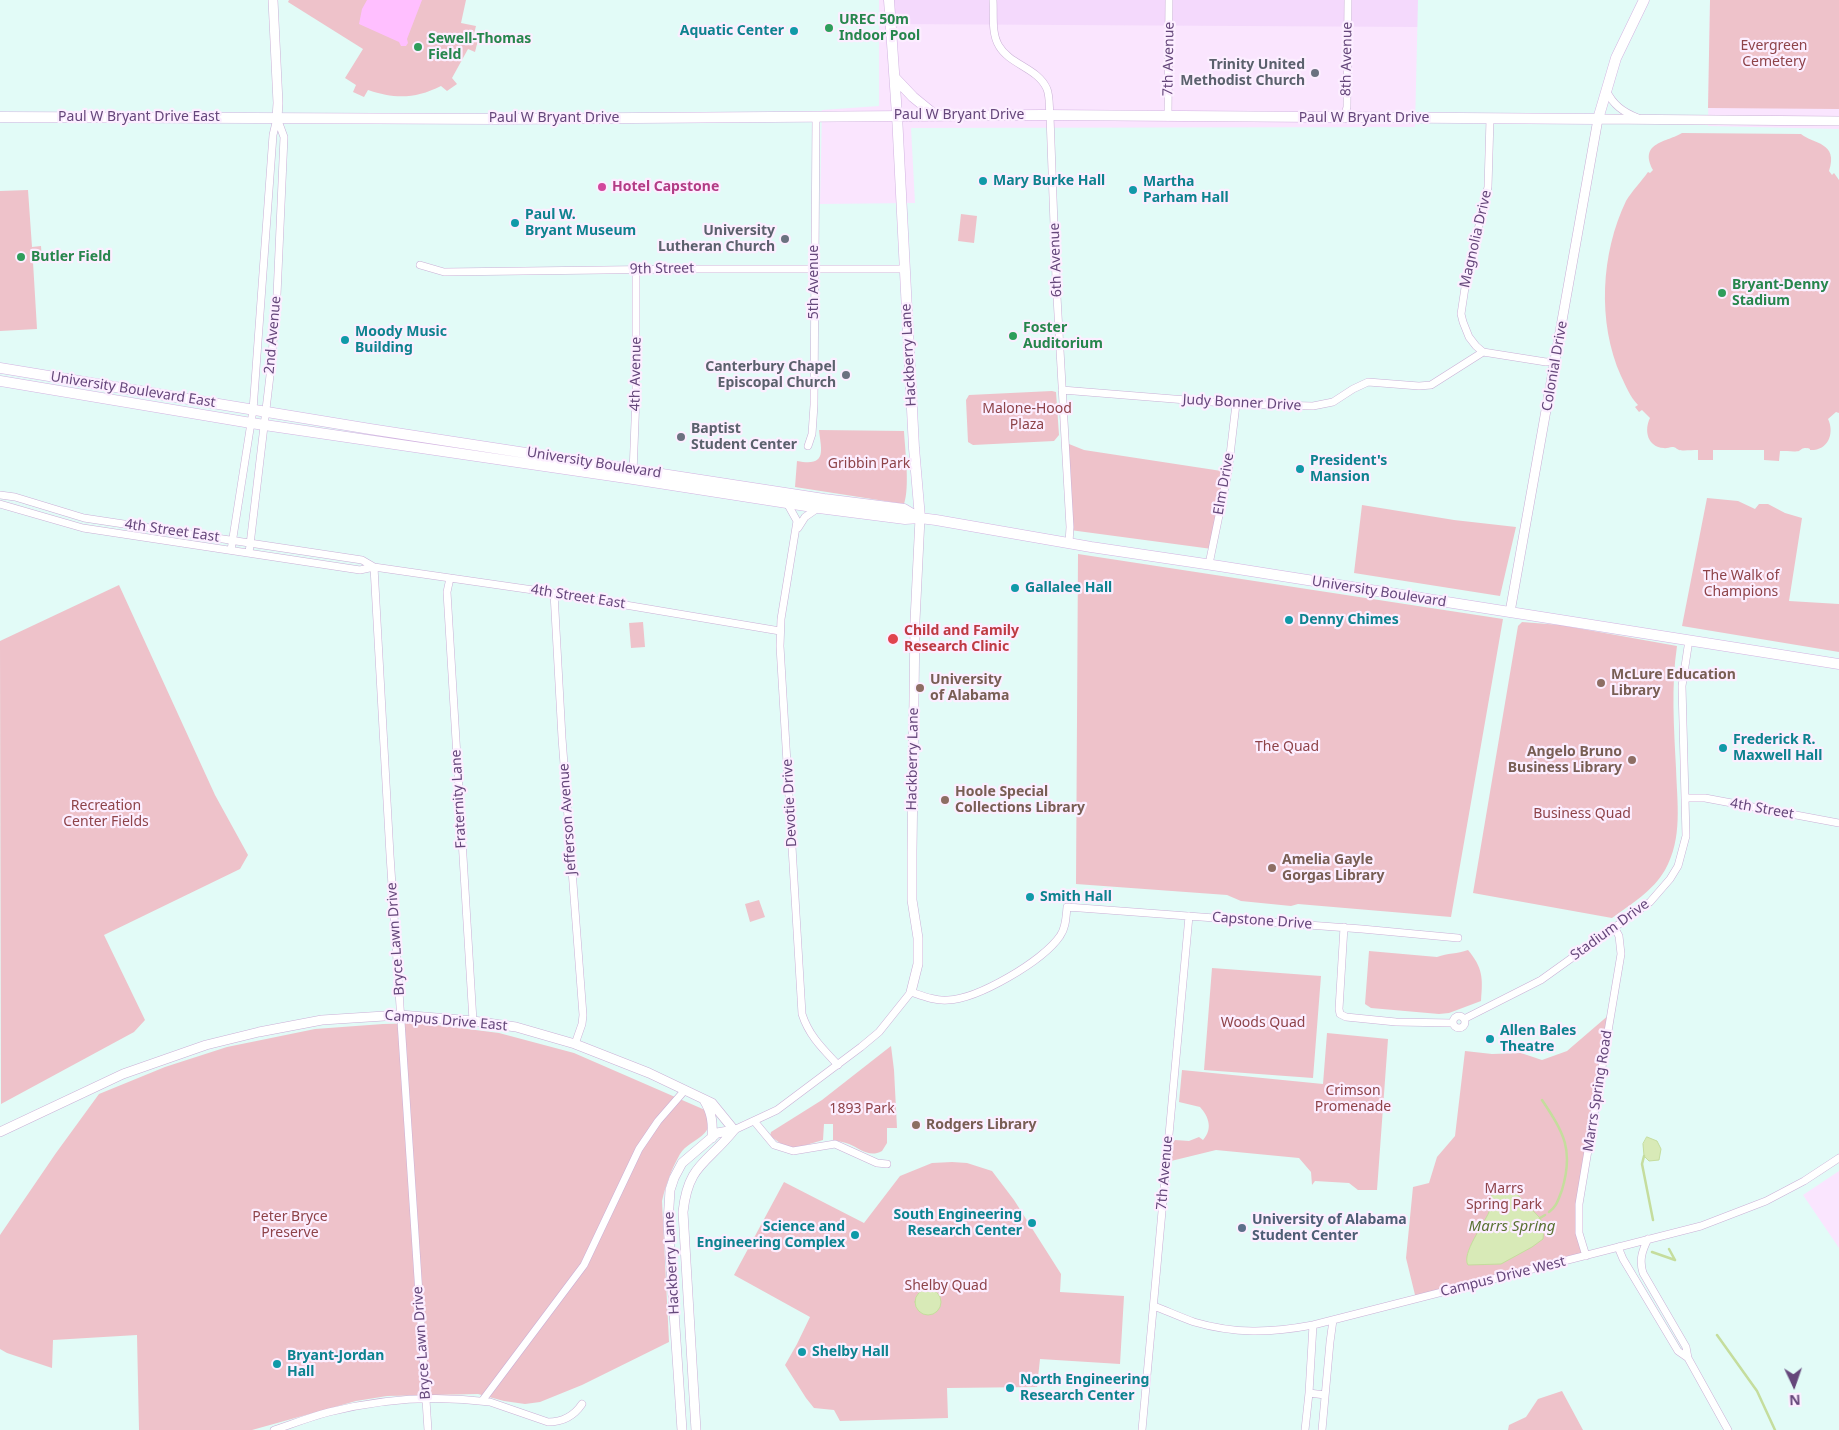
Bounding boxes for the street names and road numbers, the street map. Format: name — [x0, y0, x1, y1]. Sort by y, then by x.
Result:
street label: 7th Avenue — [1160, 22, 1178, 96]
street label: 8th Avenue — [1338, 22, 1356, 96]
street label: Paul W Bryant Drive — [894, 107, 1024, 123]
street label: Paul W Bryant Drive East — [58, 109, 220, 125]
street label: Paul W Bryant Drive — [489, 110, 619, 126]
street label: Paul W Bryant Drive — [1299, 110, 1429, 126]
street label: Magnolia Drive — [1457, 189, 1495, 289]
street label: 6th Avenue — [1046, 222, 1066, 298]
street label: 5th Avenue — [806, 245, 822, 319]
street label: 9th Street — [630, 260, 694, 278]
street label: 2nd Avenue — [261, 295, 285, 375]
street label: Hackberry Lane — [898, 303, 920, 407]
street label: Colonial Drive — [1539, 320, 1571, 412]
street label: 4th Avenue — [627, 337, 645, 411]
street label: University Boulevard East — [49, 369, 217, 411]
street label: Judy Bonner Drive — [1182, 392, 1302, 414]
street label: University Boulevard — [526, 444, 662, 482]
street label: Elm Drive — [1210, 452, 1238, 516]
street label: 4th Street East — [124, 516, 220, 546]
street label: University Boulevard — [1311, 573, 1447, 611]
street label: 4th Street East — [530, 581, 626, 613]
street label: Hackberry Lane — [904, 707, 922, 811]
street label: Fraternity Lane — [448, 749, 470, 849]
street label: Devotie Drive — [779, 758, 801, 848]
street label: Jefferson Avenue — [556, 763, 580, 875]
street label: 4th Street — [1729, 795, 1795, 823]
street label: Bryce Lawn Drive — [384, 882, 408, 996]
street label: Stadium Drive — [1568, 896, 1652, 964]
street label: Capstone Drive — [1211, 909, 1313, 933]
street label: Campus Drive East — [384, 1007, 508, 1035]
street label: Marrs Spring Road — [1580, 1029, 1616, 1153]
street label: 7th Avenue — [1153, 1135, 1177, 1211]
street label: Hackberry Lane — [661, 1211, 683, 1315]
street label: Campus Drive West — [1439, 1253, 1567, 1301]
street label: Bryce Lawn Drive — [410, 1286, 434, 1400]

